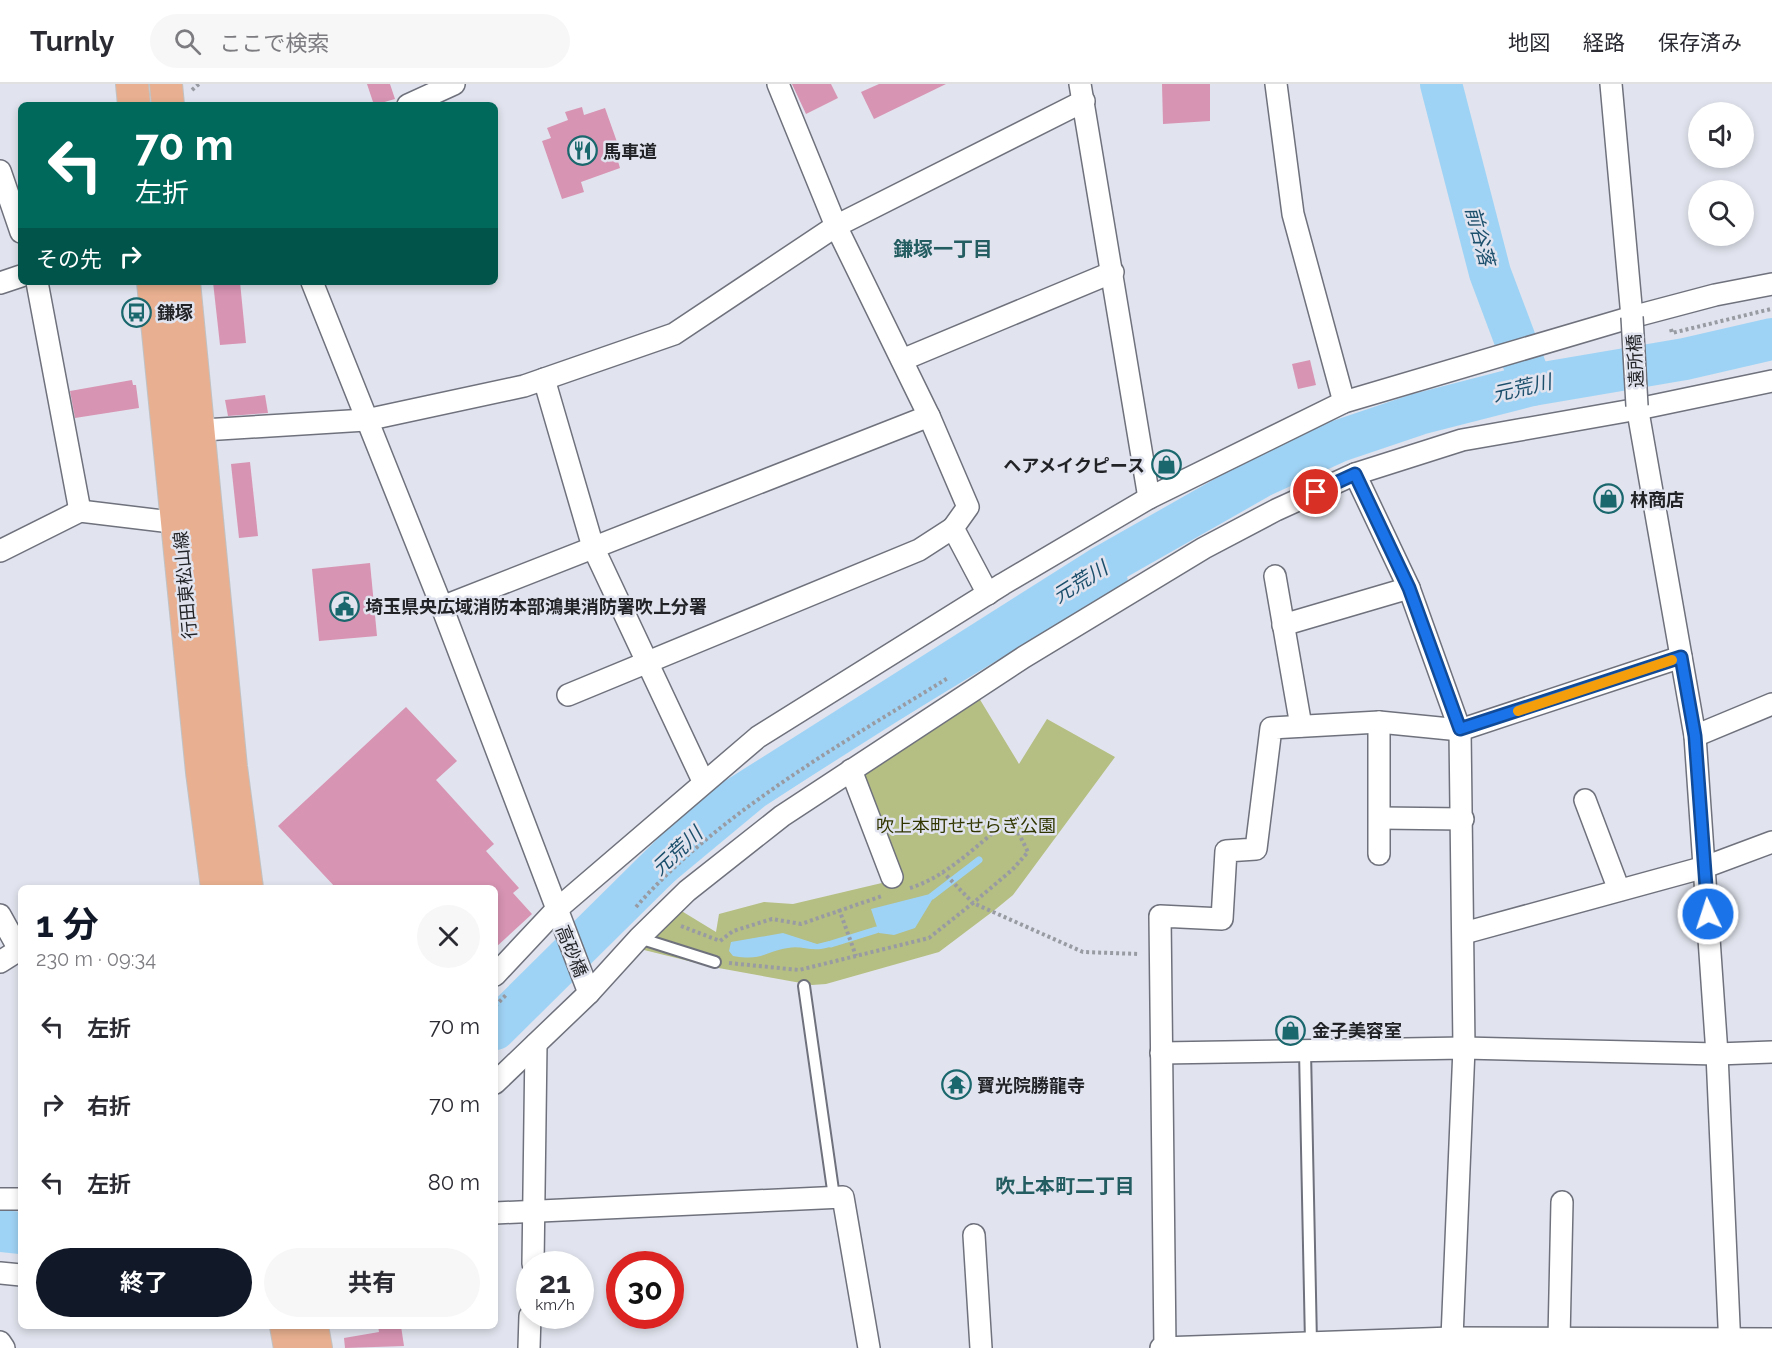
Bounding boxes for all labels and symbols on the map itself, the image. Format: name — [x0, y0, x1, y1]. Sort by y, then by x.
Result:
restaurant icon: 馬車道 — [566, 135, 598, 167]
place label: 馬車道 — [603, 141, 657, 162]
water label: 前谷落 — [1461, 204, 1500, 271]
district label: 鎌塚一丁目 — [893, 237, 993, 261]
bus stop icon: 鎌塚 — [120, 296, 152, 328]
place label: 鎌塚 — [157, 302, 193, 323]
street label: 遠所橋 — [1623, 333, 1647, 389]
water label: 元荒川 — [1490, 369, 1556, 406]
shop icon: ヘアメイクピース — [1150, 449, 1182, 481]
place label: ヘアメイクピース — [1003, 455, 1145, 476]
pin — [1290, 466, 1341, 517]
shop icon: 林商店 — [1593, 483, 1625, 515]
place label: 林商店 — [1630, 489, 1684, 510]
street label: 行田東松山線 — [170, 530, 200, 640]
water label: 元荒川 — [1048, 555, 1113, 608]
public building icon: 埼玉県央広域消防本部鴻巣消防署吹上分署 — [328, 590, 360, 622]
place label: 埼玉県央広域消防本部鴻巣消防署吹上分署 — [365, 596, 707, 617]
park label: 吹上本町せせらぎ公園 — [876, 815, 1056, 836]
water label: 元荒川 — [647, 820, 709, 880]
position arrow — [1676, 882, 1740, 946]
street label: 高砂橋 — [552, 922, 592, 980]
shop icon: 金子美容室 — [1275, 1014, 1307, 1046]
place label: 金子美容室 — [1312, 1020, 1402, 1041]
temple icon: 寶光院勝龍寺 — [940, 1069, 972, 1101]
place label: 寶光院勝龍寺 — [977, 1075, 1085, 1096]
district label: 吹上本町二丁目 — [995, 1174, 1135, 1198]
speed limit sign: 30 — [606, 1251, 684, 1329]

